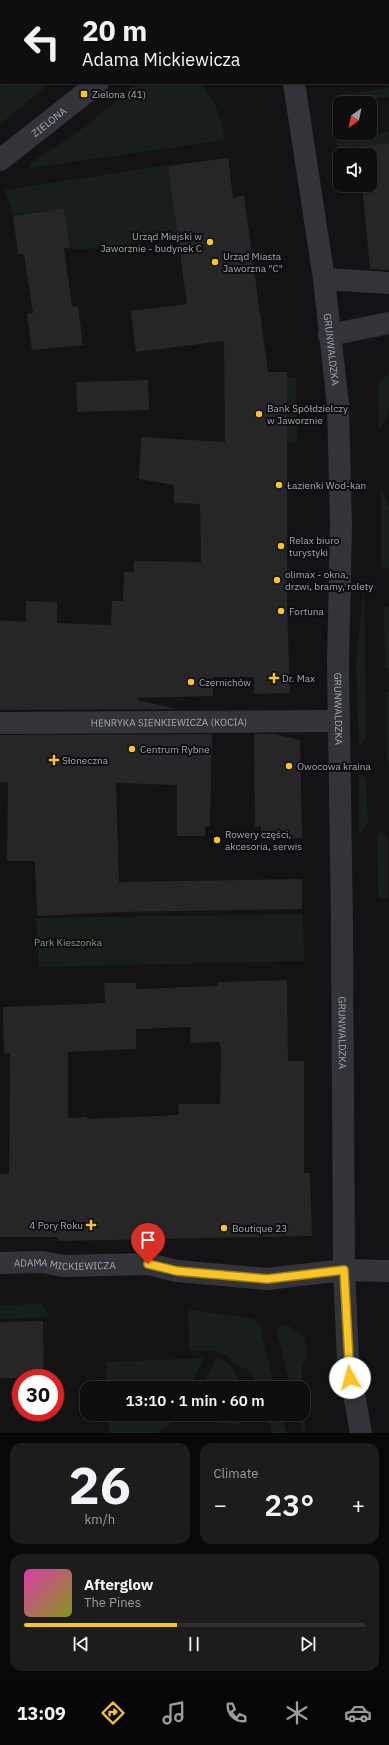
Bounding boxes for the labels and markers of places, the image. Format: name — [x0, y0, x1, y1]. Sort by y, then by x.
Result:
place label: Zielona (41) — [92, 88, 146, 101]
marker: Zielona (41) — [79, 89, 89, 99]
place label: Urząd Miejski w Jaworznie - budynek C — [100, 230, 202, 255]
marker: Urząd Miejski w Jaworznie - budynek C — [205, 237, 215, 247]
place label: Urząd Miasta Jaworzna "C" — [223, 250, 283, 275]
marker: Urząd Miasta Jaworzna "C" — [210, 257, 220, 267]
place label: Bank Spółdzielczy w Jaworznie — [267, 402, 348, 427]
marker: Bank Spółdzielczy w Jaworznie — [254, 409, 264, 419]
place label: Łazienki Wod-kan — [286, 479, 366, 492]
marker: Łazienki Wod-kan — [274, 480, 284, 490]
place label: Relax biuro turystyki — [289, 534, 340, 559]
marker: Relax biuro turystyki — [276, 541, 286, 551]
place label: olimax - okna, drzwi, bramy, rolety — [285, 568, 373, 593]
marker: olimax - okna, drzwi, bramy, rolety — [272, 575, 282, 585]
place label: Fortuna — [289, 605, 325, 618]
marker: Fortuna — [276, 606, 286, 616]
place label: Dr. Max — [282, 672, 315, 685]
marker: Dr. Max — [269, 673, 279, 683]
place label: Czernichów — [199, 676, 251, 689]
marker: Czernichów — [186, 677, 196, 687]
place label: Centrum Rybne — [140, 743, 210, 756]
marker: Centrum Rybne — [127, 744, 137, 754]
place label: Słoneczna — [62, 754, 109, 767]
marker: Słoneczna — [49, 755, 59, 765]
place label: Owocowa kraina — [297, 760, 372, 773]
marker: Owocowa kraina — [284, 761, 294, 771]
place label: Rowery części, akcesoria, serwis — [225, 828, 302, 853]
marker: Rowery części, akcesoria, serwis — [212, 835, 222, 845]
place label: 4 Pory Roku — [29, 1219, 83, 1232]
marker: 4 Pory Roku — [86, 1220, 96, 1230]
place label: Boutique 23 — [232, 1222, 287, 1235]
pin — [131, 1223, 165, 1264]
marker: Boutique 23 — [219, 1223, 229, 1233]

